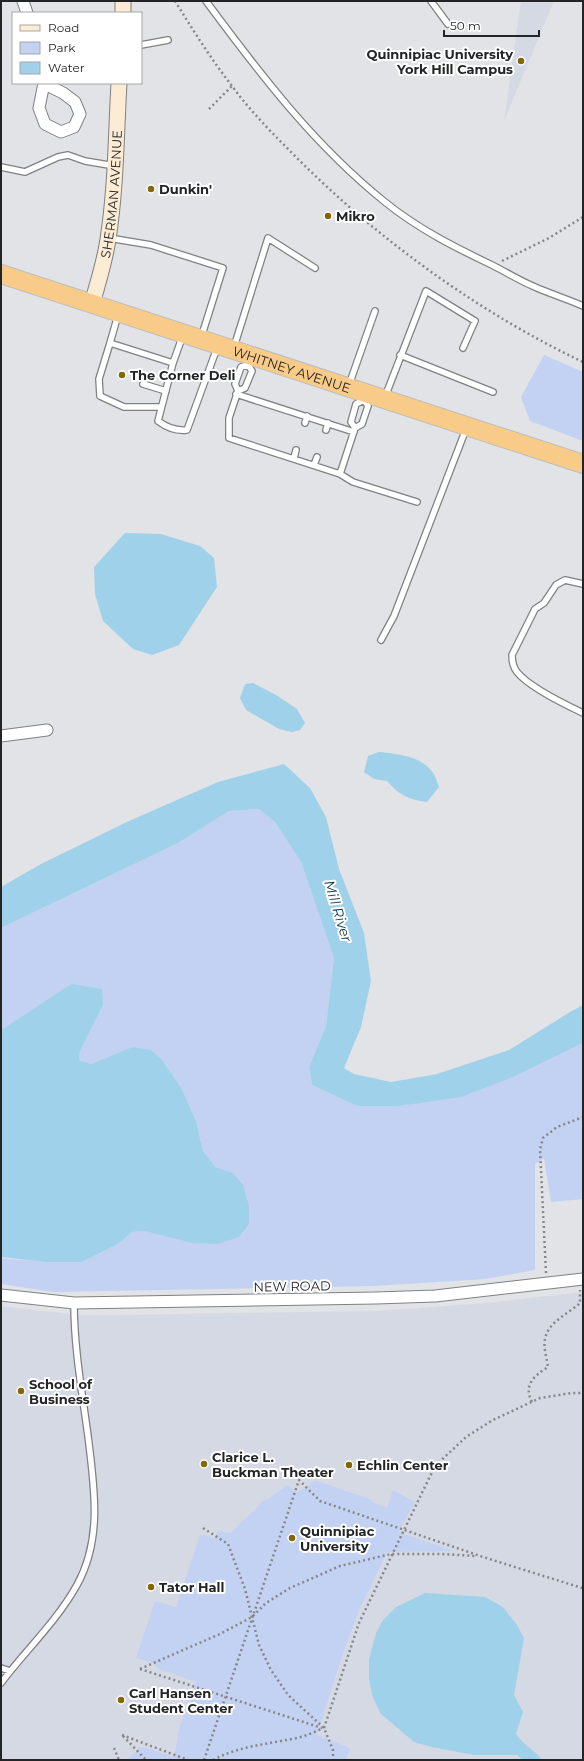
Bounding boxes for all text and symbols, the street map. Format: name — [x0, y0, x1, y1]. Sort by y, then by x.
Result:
legend — [12, 12, 142, 84]
scale bar — [444, 12, 539, 38]
text: 50 m — [450, 18, 481, 33]
text: Road — [48, 20, 79, 35]
text: Park — [48, 40, 76, 55]
place label: Quinnipiac University York Hill Campus — [367, 46, 513, 77]
marker: Quinnipiac University York Hill Campus — [516, 56, 526, 66]
text: Water — [48, 60, 85, 75]
street label: SHERMAN AVENUE — [97, 130, 125, 260]
place label: Dunkin' — [159, 181, 212, 197]
marker: Dunkin' — [146, 184, 156, 194]
place label: Mikro — [336, 208, 375, 224]
marker: Mikro — [323, 211, 333, 221]
street label: WHITNEY AVENUE — [231, 343, 353, 396]
place label: The Corner Deli — [130, 367, 236, 383]
marker: The Corner Deli — [117, 370, 127, 380]
water label: Mill River — [320, 878, 356, 944]
street label: NEW ROAD — [253, 1277, 331, 1295]
place label: School of Business — [29, 1376, 93, 1407]
marker: School of Business — [16, 1386, 26, 1396]
place label: Clarice L. Buckman Theater — [212, 1449, 334, 1480]
place label: Echlin Center — [357, 1457, 449, 1473]
marker: Clarice L. Buckman Theater — [199, 1459, 209, 1469]
marker: Echlin Center — [344, 1460, 354, 1470]
place label: Quinnipiac University — [300, 1523, 375, 1554]
marker: Quinnipiac University — [287, 1533, 297, 1543]
place label: Tator Hall — [159, 1579, 224, 1595]
marker: Tator Hall — [146, 1582, 156, 1592]
place label: Carl Hansen Student Center — [129, 1685, 233, 1716]
marker: Carl Hansen Student Center — [116, 1695, 126, 1705]

